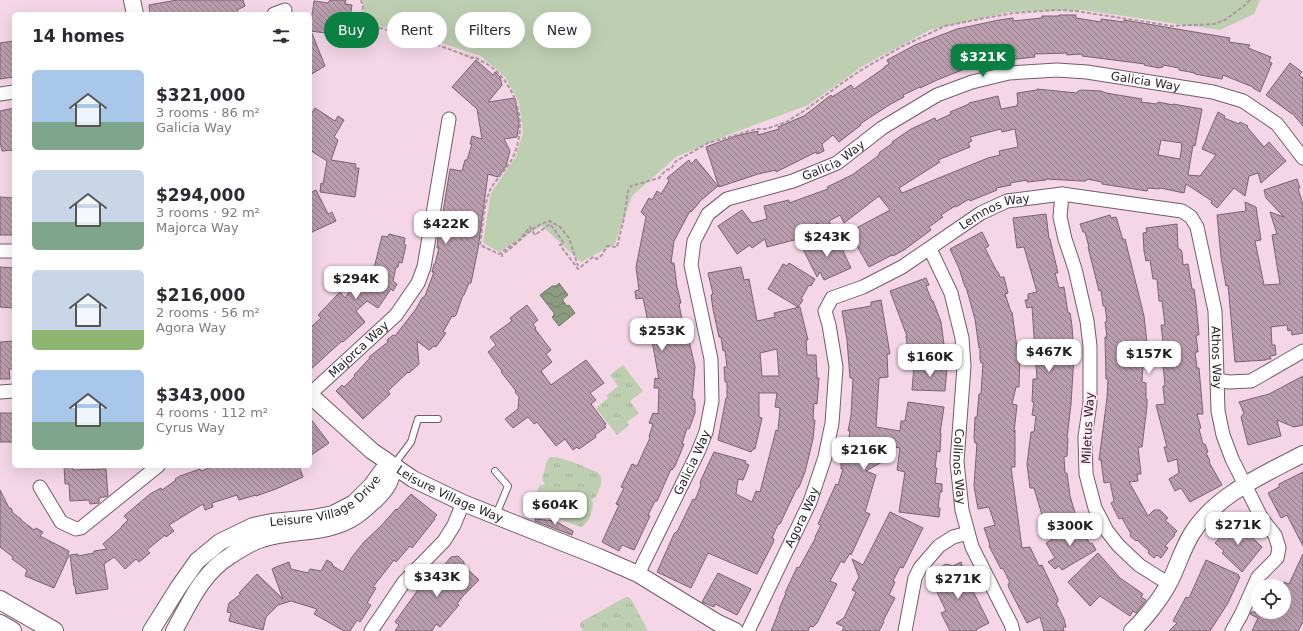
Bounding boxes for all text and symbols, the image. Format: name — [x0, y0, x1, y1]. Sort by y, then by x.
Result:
chip: Buy — [324, 12, 379, 48]
chip: Rent — [387, 12, 447, 48]
chip: Filters — [455, 12, 525, 48]
chip: New — [533, 12, 591, 48]
icon: filters — [270, 25, 292, 47]
text: 14 homes — [32, 26, 125, 46]
pin: $321K — [955, 44, 1011, 78]
text: $321K — [960, 49, 1006, 64]
street label: Galicia Way — [1110, 69, 1181, 94]
text: $321,000 — [156, 85, 245, 105]
icon: home — [64, 86, 112, 134]
text: 3 rooms · 86 m² — [156, 105, 260, 120]
text: Galicia Way — [156, 120, 232, 135]
street label: Galicia Way — [800, 137, 867, 183]
text: $294,000 — [156, 185, 245, 205]
icon: home — [64, 186, 112, 234]
street label: Lemnos Way — [957, 191, 1030, 233]
text: 3 rooms · 92 m² — [156, 205, 260, 220]
pin: $422K — [418, 211, 474, 245]
text: $422K — [423, 216, 469, 231]
text: Majorca Way — [156, 220, 239, 235]
pin: $243K — [799, 224, 855, 258]
text: $243K — [804, 229, 850, 244]
pin: $294K — [328, 266, 384, 300]
text: $294K — [333, 271, 379, 286]
text: $216,000 — [156, 285, 245, 305]
icon: home — [64, 286, 112, 334]
text: 2 rooms · 56 m² — [156, 305, 260, 320]
street label: Majorca Way — [326, 318, 391, 380]
pin: $253K — [634, 318, 690, 352]
text: Agora Way — [156, 320, 226, 335]
text: $253K — [639, 323, 685, 338]
street label: Athos Way — [1208, 326, 1224, 389]
pin: $467K — [1021, 339, 1077, 373]
pin: $157K — [1121, 341, 1177, 375]
pin: $160K — [902, 344, 958, 378]
text: $467K — [1026, 344, 1072, 359]
text: $157K — [1126, 346, 1172, 361]
text: $160K — [907, 349, 953, 364]
text: $343,000 — [156, 385, 245, 405]
icon: home — [64, 386, 112, 434]
street label: Miletus Way — [1079, 392, 1097, 464]
text: 4 rooms · 112 m² — [156, 405, 268, 420]
text: Cyrus Way — [156, 420, 225, 435]
street label: Galicia Way — [671, 428, 713, 497]
street label: Collinos Way — [950, 428, 968, 505]
pin: $216K — [836, 437, 892, 471]
text: $216K — [841, 442, 887, 457]
street label: Leisure Village Way — [394, 463, 505, 525]
street label: Leisure Village Drive — [269, 473, 384, 529]
street label: Agora Way — [782, 485, 821, 550]
pin: $604K — [527, 492, 583, 526]
text: $604K — [532, 497, 578, 512]
pin: $271K — [1210, 512, 1266, 546]
pin: $300K — [1042, 513, 1098, 547]
text: $271K — [1215, 517, 1261, 532]
text: $300K — [1047, 518, 1093, 533]
pin: $343K — [409, 564, 465, 598]
pin: $271K — [930, 566, 986, 600]
text: $343K — [414, 569, 460, 584]
text: $271K — [935, 571, 981, 586]
map controls — [1251, 579, 1291, 619]
button: locate — [1251, 579, 1291, 619]

